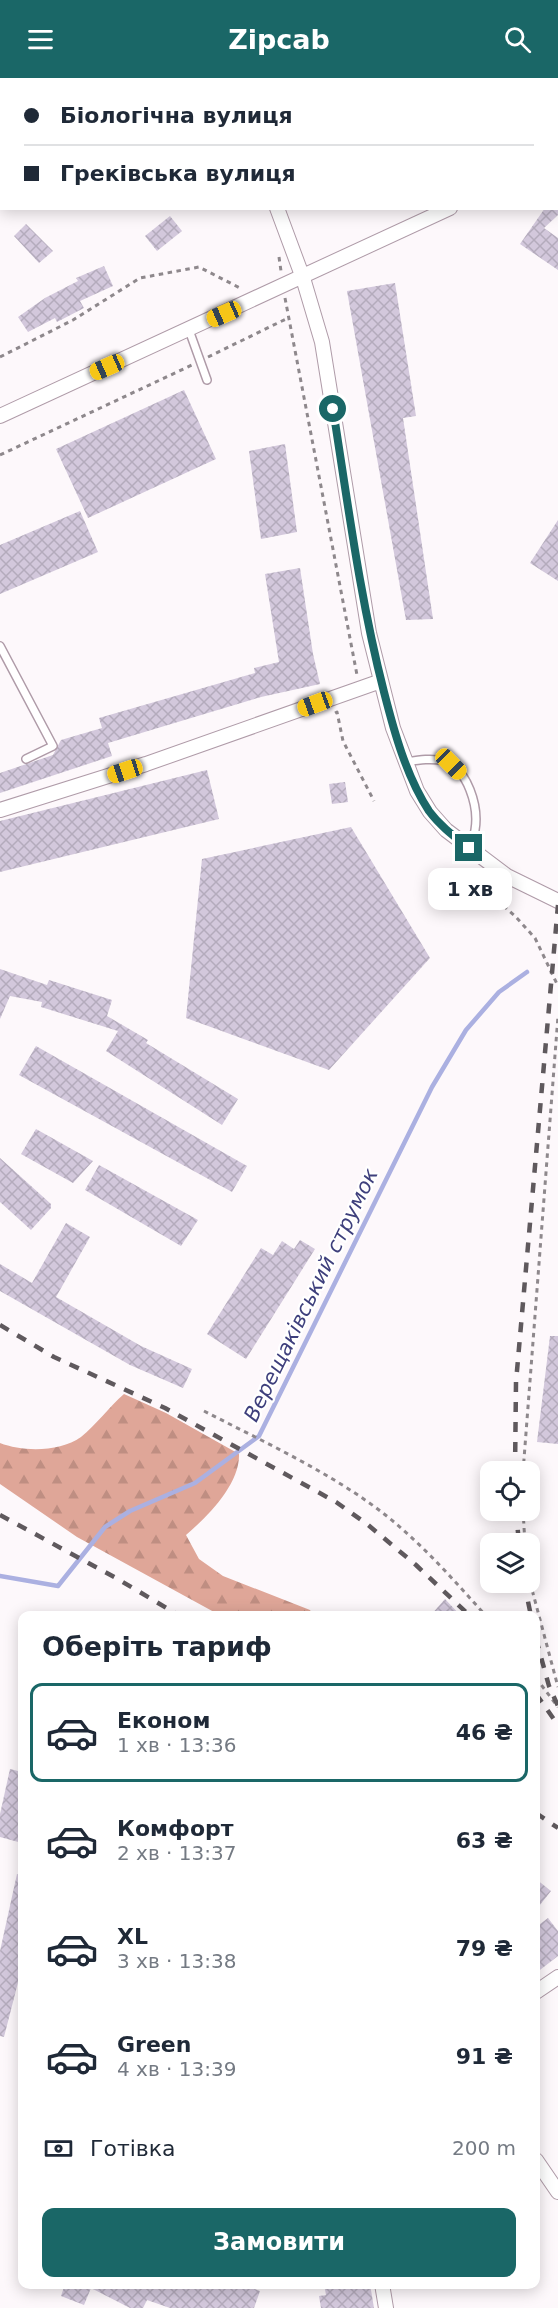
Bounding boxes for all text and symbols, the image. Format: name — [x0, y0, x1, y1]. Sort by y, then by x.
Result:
icon: menu — [24, 23, 57, 56]
icon: search — [501, 23, 534, 56]
text: Zipcab — [228, 24, 330, 55]
text: Біологічна вулиця — [60, 103, 293, 128]
text: Греківська вулиця — [60, 161, 296, 186]
car — [204, 298, 244, 330]
car — [87, 351, 127, 383]
route start — [319, 395, 346, 422]
car — [295, 689, 335, 719]
car — [432, 745, 470, 783]
car — [105, 757, 145, 785]
route end — [455, 834, 482, 861]
callout: 1 хв — [427, 869, 511, 911]
text: 1 хв — [447, 877, 493, 901]
water label: Верещаківський струмок — [239, 1164, 383, 1425]
map controls — [480, 1461, 540, 1593]
button: locate — [480, 1461, 540, 1521]
button: layers — [480, 1533, 540, 1593]
text: Оберіть тариф — [42, 1631, 272, 1662]
icon: car — [45, 1706, 99, 1760]
text: Економ — [117, 1708, 210, 1733]
text: 46 ₴ — [456, 1720, 513, 1745]
text: 1 хв · 13:36 — [117, 1733, 236, 1757]
icon: car — [45, 1814, 99, 1868]
text: Комфорт — [117, 1816, 234, 1841]
text: 63 ₴ — [456, 1828, 513, 1853]
text: 2 хв · 13:37 — [117, 1841, 236, 1865]
icon: car — [45, 1922, 99, 1976]
text: XL — [117, 1924, 148, 1949]
text: 79 ₴ — [456, 1936, 513, 1961]
text: 3 хв · 13:38 — [117, 1949, 236, 1973]
icon: car — [45, 2030, 99, 2084]
text: Green — [117, 2032, 191, 2057]
text: 91 ₴ — [456, 2044, 513, 2069]
text: 4 хв · 13:39 — [117, 2057, 236, 2081]
icon: cash — [42, 2132, 75, 2165]
text: Готівка — [90, 2136, 176, 2161]
text: 200 m — [452, 2136, 516, 2160]
button: Замовити — [42, 2208, 516, 2277]

